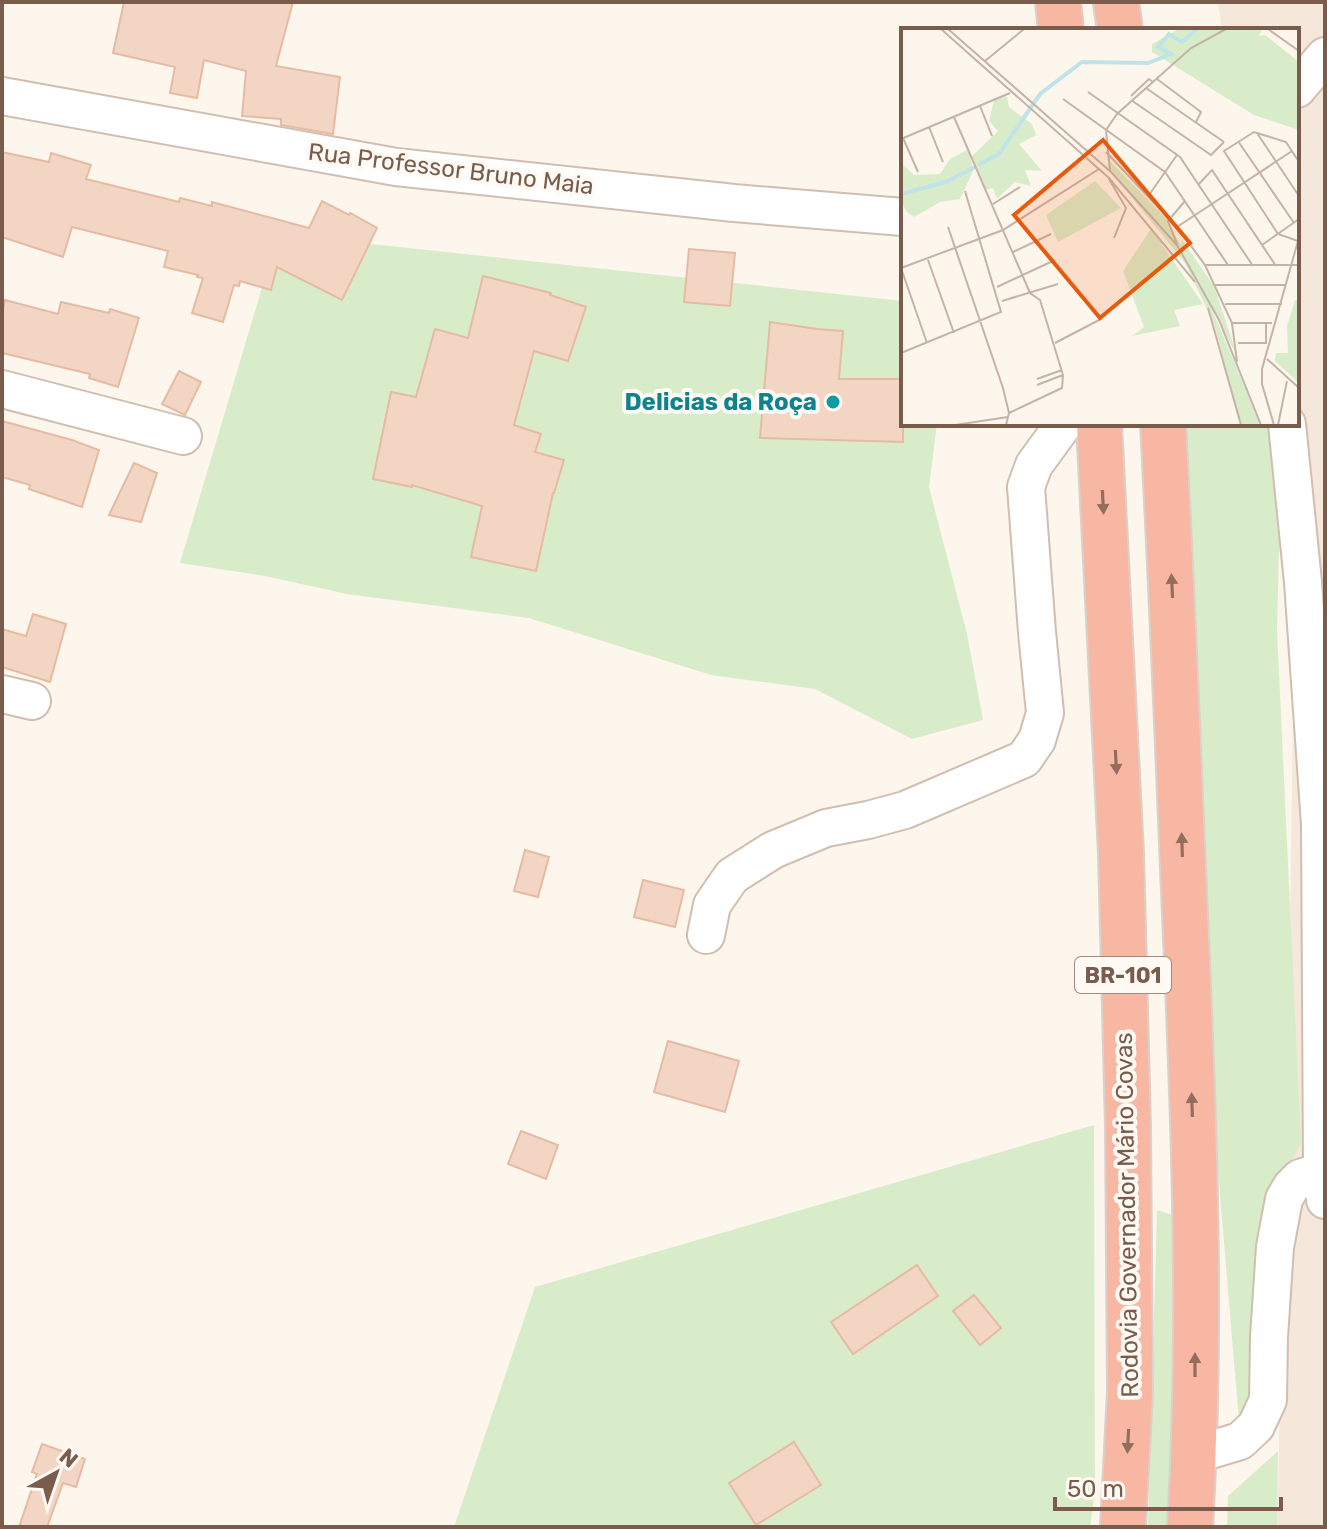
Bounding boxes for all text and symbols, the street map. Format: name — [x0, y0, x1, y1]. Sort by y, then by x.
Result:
inset map — [901, 28, 1299, 426]
street label: Rua Professor Bruno Maia — [307, 138, 595, 200]
place label: Delicias da Roça — [624, 388, 817, 416]
marker: Delicias da Roça — [824, 393, 842, 411]
one-way arrow — [1096, 490, 1109, 515]
one-way arrow — [1165, 573, 1178, 598]
one-way arrow — [1110, 750, 1123, 775]
one-way arrow — [1176, 832, 1189, 857]
road number: BR-101 — [1075, 957, 1171, 993]
street label: Rodovia Governador Mário Covas — [1110, 1032, 1144, 1398]
one-way arrow — [1186, 1092, 1199, 1117]
one-way arrow — [1189, 1352, 1201, 1377]
one-way arrow — [1121, 1429, 1134, 1454]
north arrow — [16, 1433, 96, 1513]
text: N — [54, 1443, 83, 1473]
scale bar — [1055, 1461, 1281, 1511]
text: 50 m — [1067, 1475, 1124, 1503]

